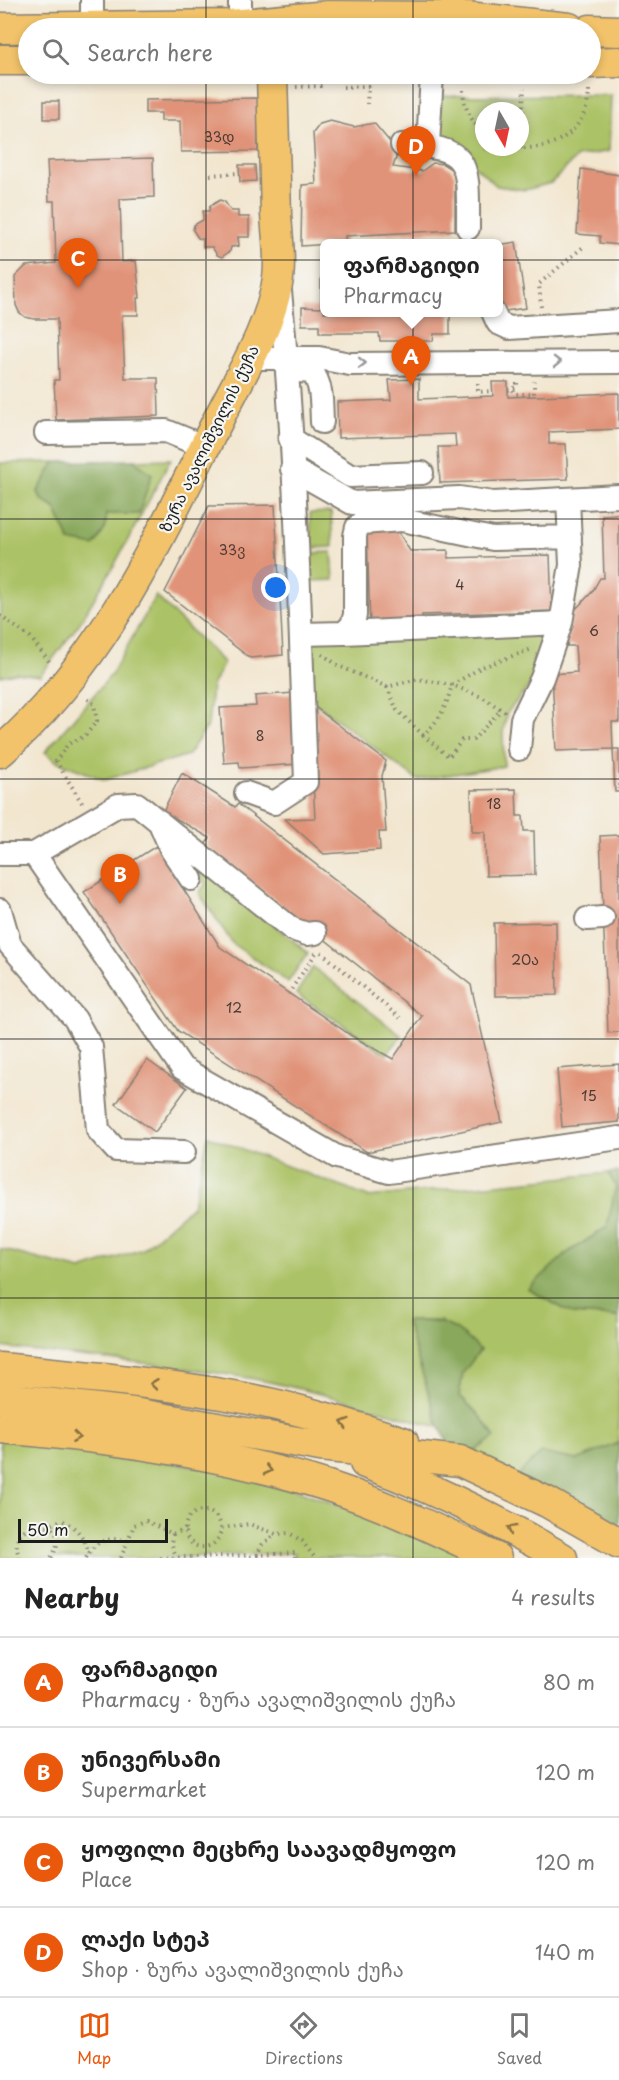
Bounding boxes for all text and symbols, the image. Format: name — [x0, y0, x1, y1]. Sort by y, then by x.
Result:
search box — [18, 18, 601, 84]
icon: search — [39, 35, 72, 68]
text: Search here — [87, 35, 213, 68]
north arrow — [475, 102, 529, 156]
house number: 33დ — [204, 126, 234, 147]
pin: D — [396, 126, 436, 176]
pin: C — [58, 238, 98, 288]
popup — [320, 239, 503, 317]
text: ფარმაგიდი — [343, 247, 480, 280]
text: Pharmacy — [343, 280, 443, 310]
pin: A — [392, 336, 430, 386]
street label: ზურა ავალიშვილის ქუჩა — [152, 340, 264, 536]
one-way arrow — [553, 356, 562, 368]
one-way arrow — [358, 357, 367, 370]
house number: 33ვ — [219, 539, 245, 560]
your location — [261, 573, 290, 602]
house number: 4 — [455, 574, 465, 595]
house number: 6 — [589, 620, 599, 641]
house number: 8 — [256, 725, 264, 746]
house number: 18 — [486, 793, 502, 814]
pin: B — [100, 854, 140, 904]
house number: 20ა — [511, 949, 539, 970]
house number: 12 — [226, 997, 242, 1018]
house number: 15 — [581, 1085, 597, 1106]
one-way arrow — [150, 1378, 159, 1390]
one-way arrow — [340, 1418, 351, 1430]
one-way arrow — [71, 1430, 80, 1443]
one-way arrow — [262, 1463, 273, 1475]
scale bar — [18, 1516, 168, 1544]
text: 50 m — [27, 1517, 68, 1541]
one-way arrow — [507, 1524, 517, 1536]
text: Nearby — [24, 1578, 119, 1617]
text: 4 results — [511, 1582, 595, 1612]
text: ფარმაგიდი — [81, 1651, 218, 1684]
text: A — [36, 1667, 51, 1697]
text: 80 m — [543, 1667, 595, 1697]
text: Pharmacy · ზურა ავალიშვილის ქუჩა — [81, 1684, 456, 1714]
text: უნივერსამი — [81, 1741, 221, 1774]
text: B — [37, 1757, 50, 1787]
text: 120 m — [536, 1757, 595, 1787]
text: Supermarket — [81, 1774, 207, 1804]
text: ყოფილი მეცხრე საავადმყოფო — [81, 1831, 456, 1864]
text: C — [36, 1847, 51, 1877]
text: 120 m — [536, 1847, 595, 1877]
text: Place — [81, 1864, 132, 1894]
text: ლაქი სტეპ — [81, 1921, 210, 1954]
text: D — [36, 1937, 51, 1967]
text: 140 m — [535, 1937, 595, 1967]
text: Shop · ზურა ავალიშვილის ქუჩა — [81, 1954, 404, 1984]
tab: Map — [77, 2009, 111, 2069]
tab: Directions — [265, 2009, 343, 2069]
tab: Saved — [497, 2009, 542, 2069]

